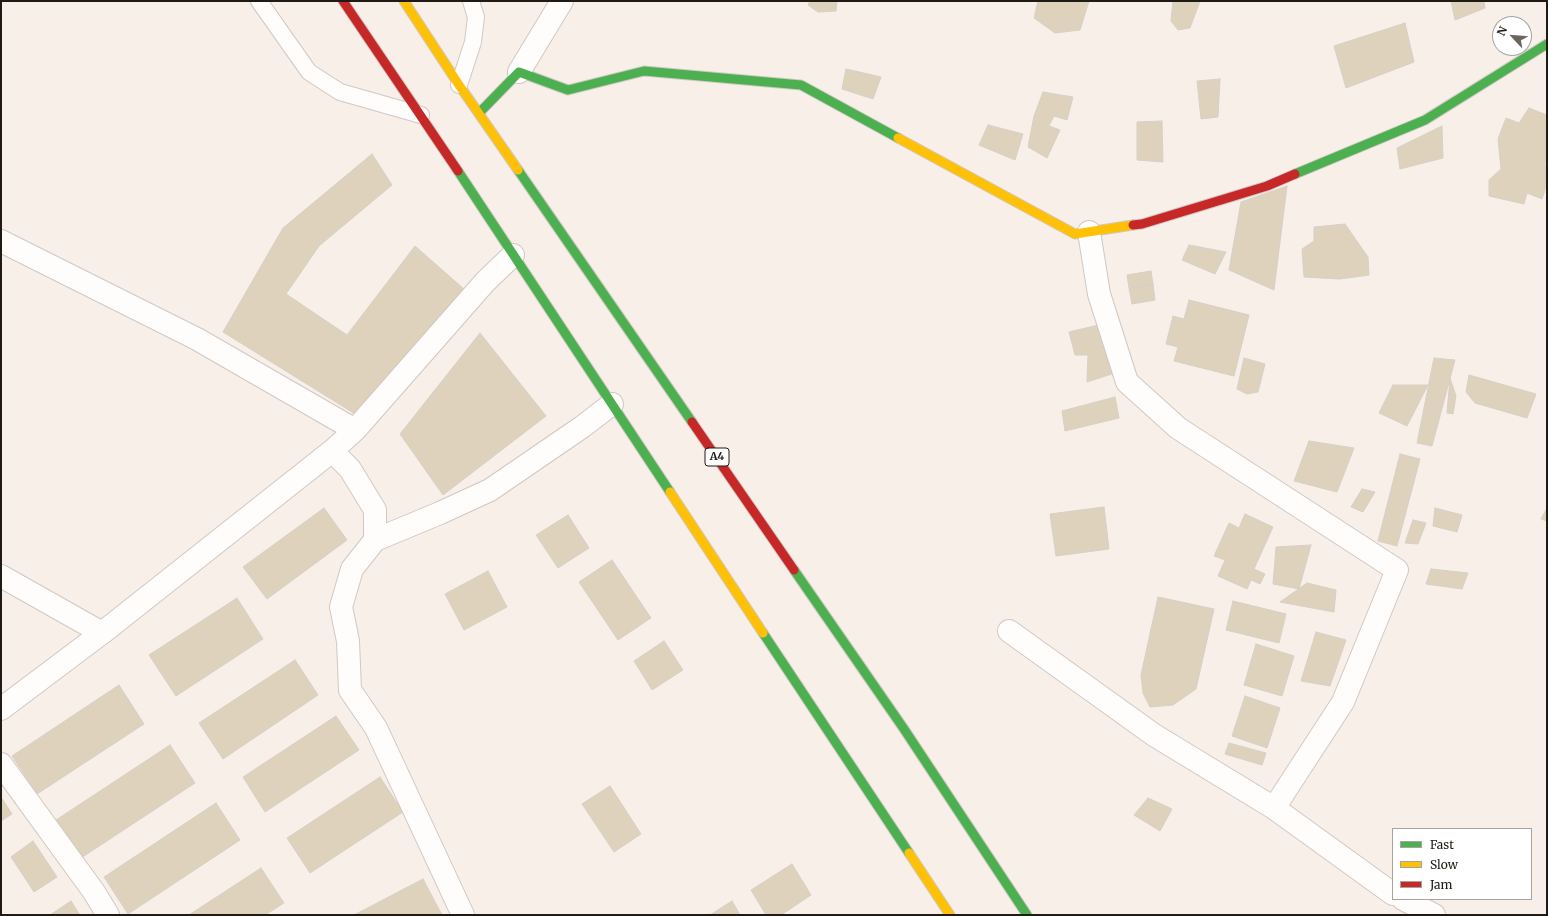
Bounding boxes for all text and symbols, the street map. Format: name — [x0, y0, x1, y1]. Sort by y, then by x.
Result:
north arrow — [1492, 16, 1532, 56]
text: N — [1494, 24, 1510, 38]
road number: A4 — [705, 448, 729, 466]
legend — [1392, 828, 1532, 900]
text: Fast — [1430, 837, 1454, 852]
text: Slow — [1430, 857, 1458, 872]
text: Jam — [1430, 877, 1452, 892]

